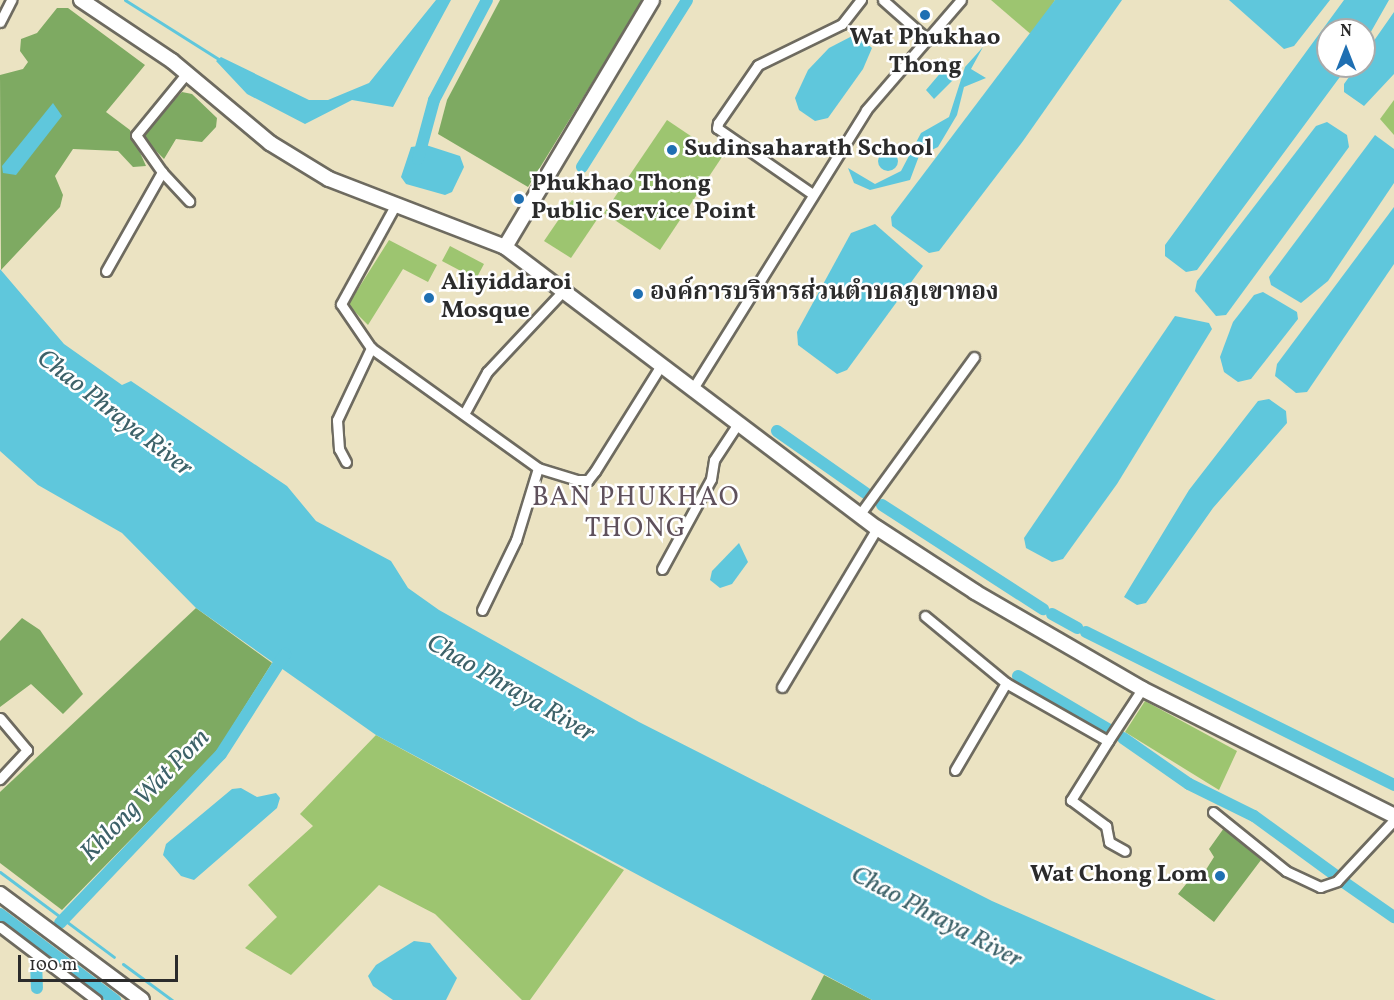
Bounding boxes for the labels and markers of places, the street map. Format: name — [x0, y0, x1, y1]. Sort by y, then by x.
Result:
marker: Wat Phukhao Thong — [918, 8, 932, 22]
place label: Wat Phukhao Thong — [850, 25, 1000, 81]
place label: Sudinsaharath School — [684, 136, 933, 164]
marker: Sudinsaharath School — [665, 143, 679, 157]
place label: Phukhao Thong Public Service Point — [531, 171, 756, 227]
marker: Phukhao Thong Public Service Point — [512, 192, 526, 206]
place label: Aliyiddaroi Mosque — [441, 270, 572, 326]
place label: องค์การบริหารส่วนตำบลภูเขาทอง — [650, 280, 999, 308]
marker: องค์การบริหารส่วนตำบลภูเขาทอง — [631, 287, 645, 301]
marker: Aliyiddaroi Mosque — [422, 291, 436, 305]
place label: Wat Chong Lom — [1030, 862, 1208, 890]
marker: Wat Chong Lom — [1213, 869, 1227, 883]

